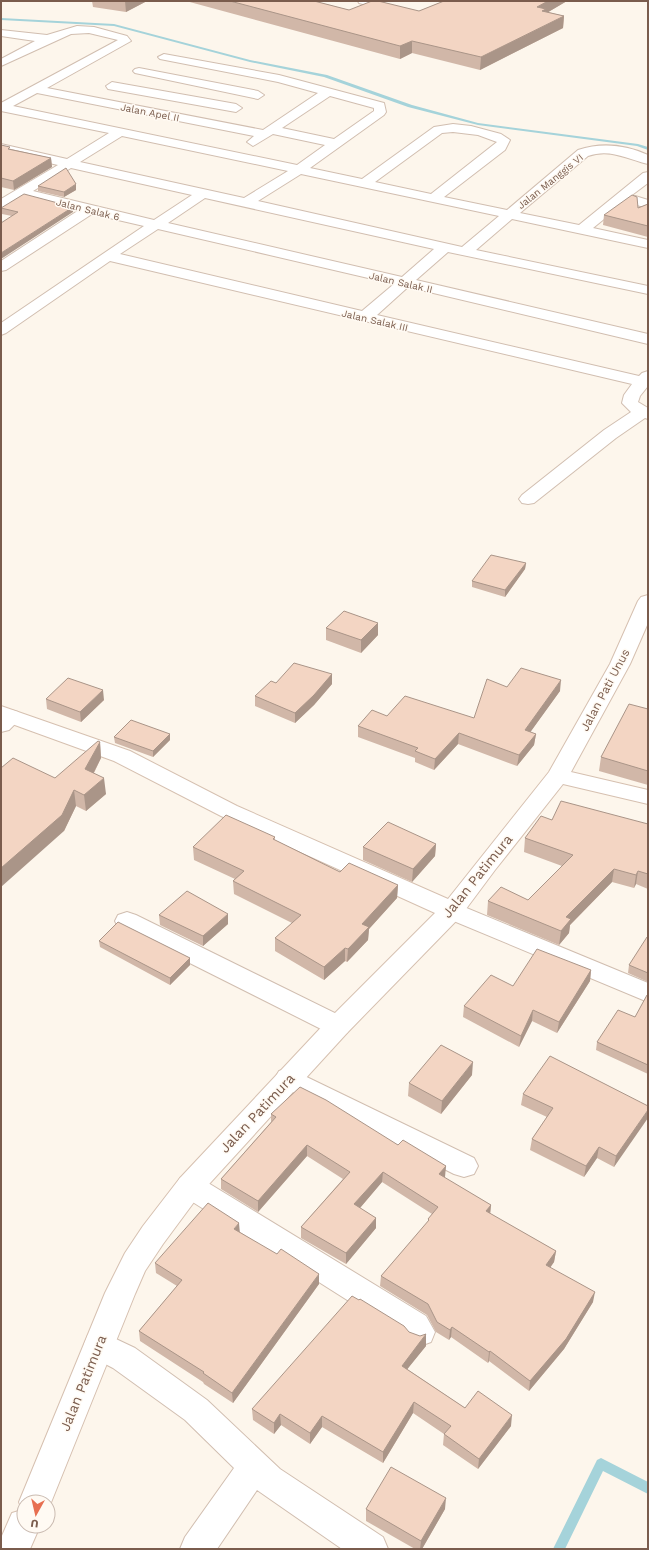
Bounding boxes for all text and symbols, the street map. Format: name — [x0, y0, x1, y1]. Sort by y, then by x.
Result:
street label: Jalan Apel II — [120, 101, 180, 124]
street label: Jalan Manggis VI — [515, 152, 585, 211]
street label: Jalan Salak 6 — [55, 196, 121, 223]
street label: Jalan Salak II — [368, 270, 434, 295]
street label: Jalan Salak III — [341, 307, 409, 333]
street label: Jalan Pati Unus — [577, 646, 633, 734]
street label: Jalan Patimura — [439, 831, 515, 921]
street label: Jalan Patimura — [216, 1070, 298, 1156]
street label: Jalan Patimura — [56, 1332, 110, 1433]
north arrow — [16, 1494, 56, 1534]
text: U — [30, 1516, 39, 1530]

